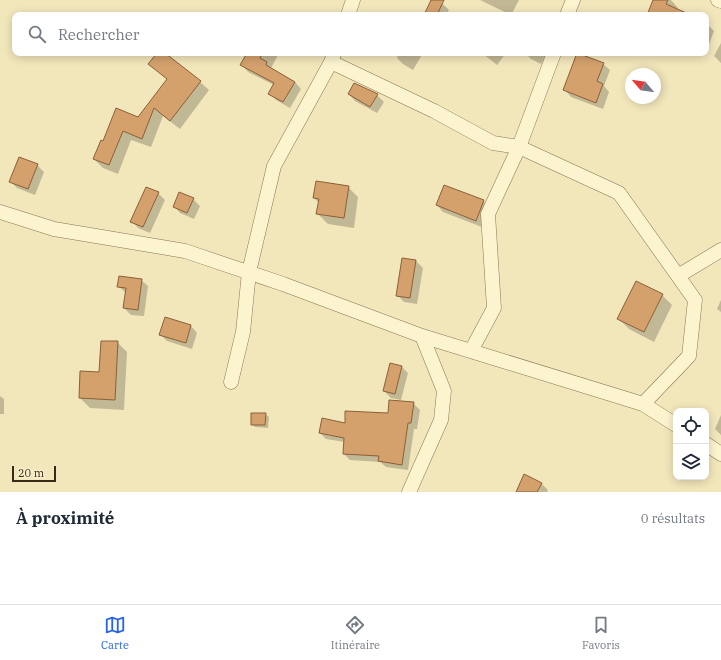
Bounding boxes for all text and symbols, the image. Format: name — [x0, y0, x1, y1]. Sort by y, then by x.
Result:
search box — [12, 12, 709, 56]
icon: search — [26, 23, 48, 45]
text: Rechercher — [58, 25, 139, 44]
north arrow — [625, 68, 661, 104]
map controls — [673, 408, 709, 480]
button: locate — [673, 408, 709, 444]
button: layers — [673, 444, 709, 480]
scale bar — [12, 464, 56, 483]
text: 20 m — [18, 466, 44, 480]
text: À proximité — [16, 507, 114, 529]
text: 0 résultats — [641, 510, 705, 527]
tab: Carte — [101, 614, 129, 652]
tab: Itinéraire — [331, 614, 380, 652]
tab: Favoris — [582, 614, 620, 652]

